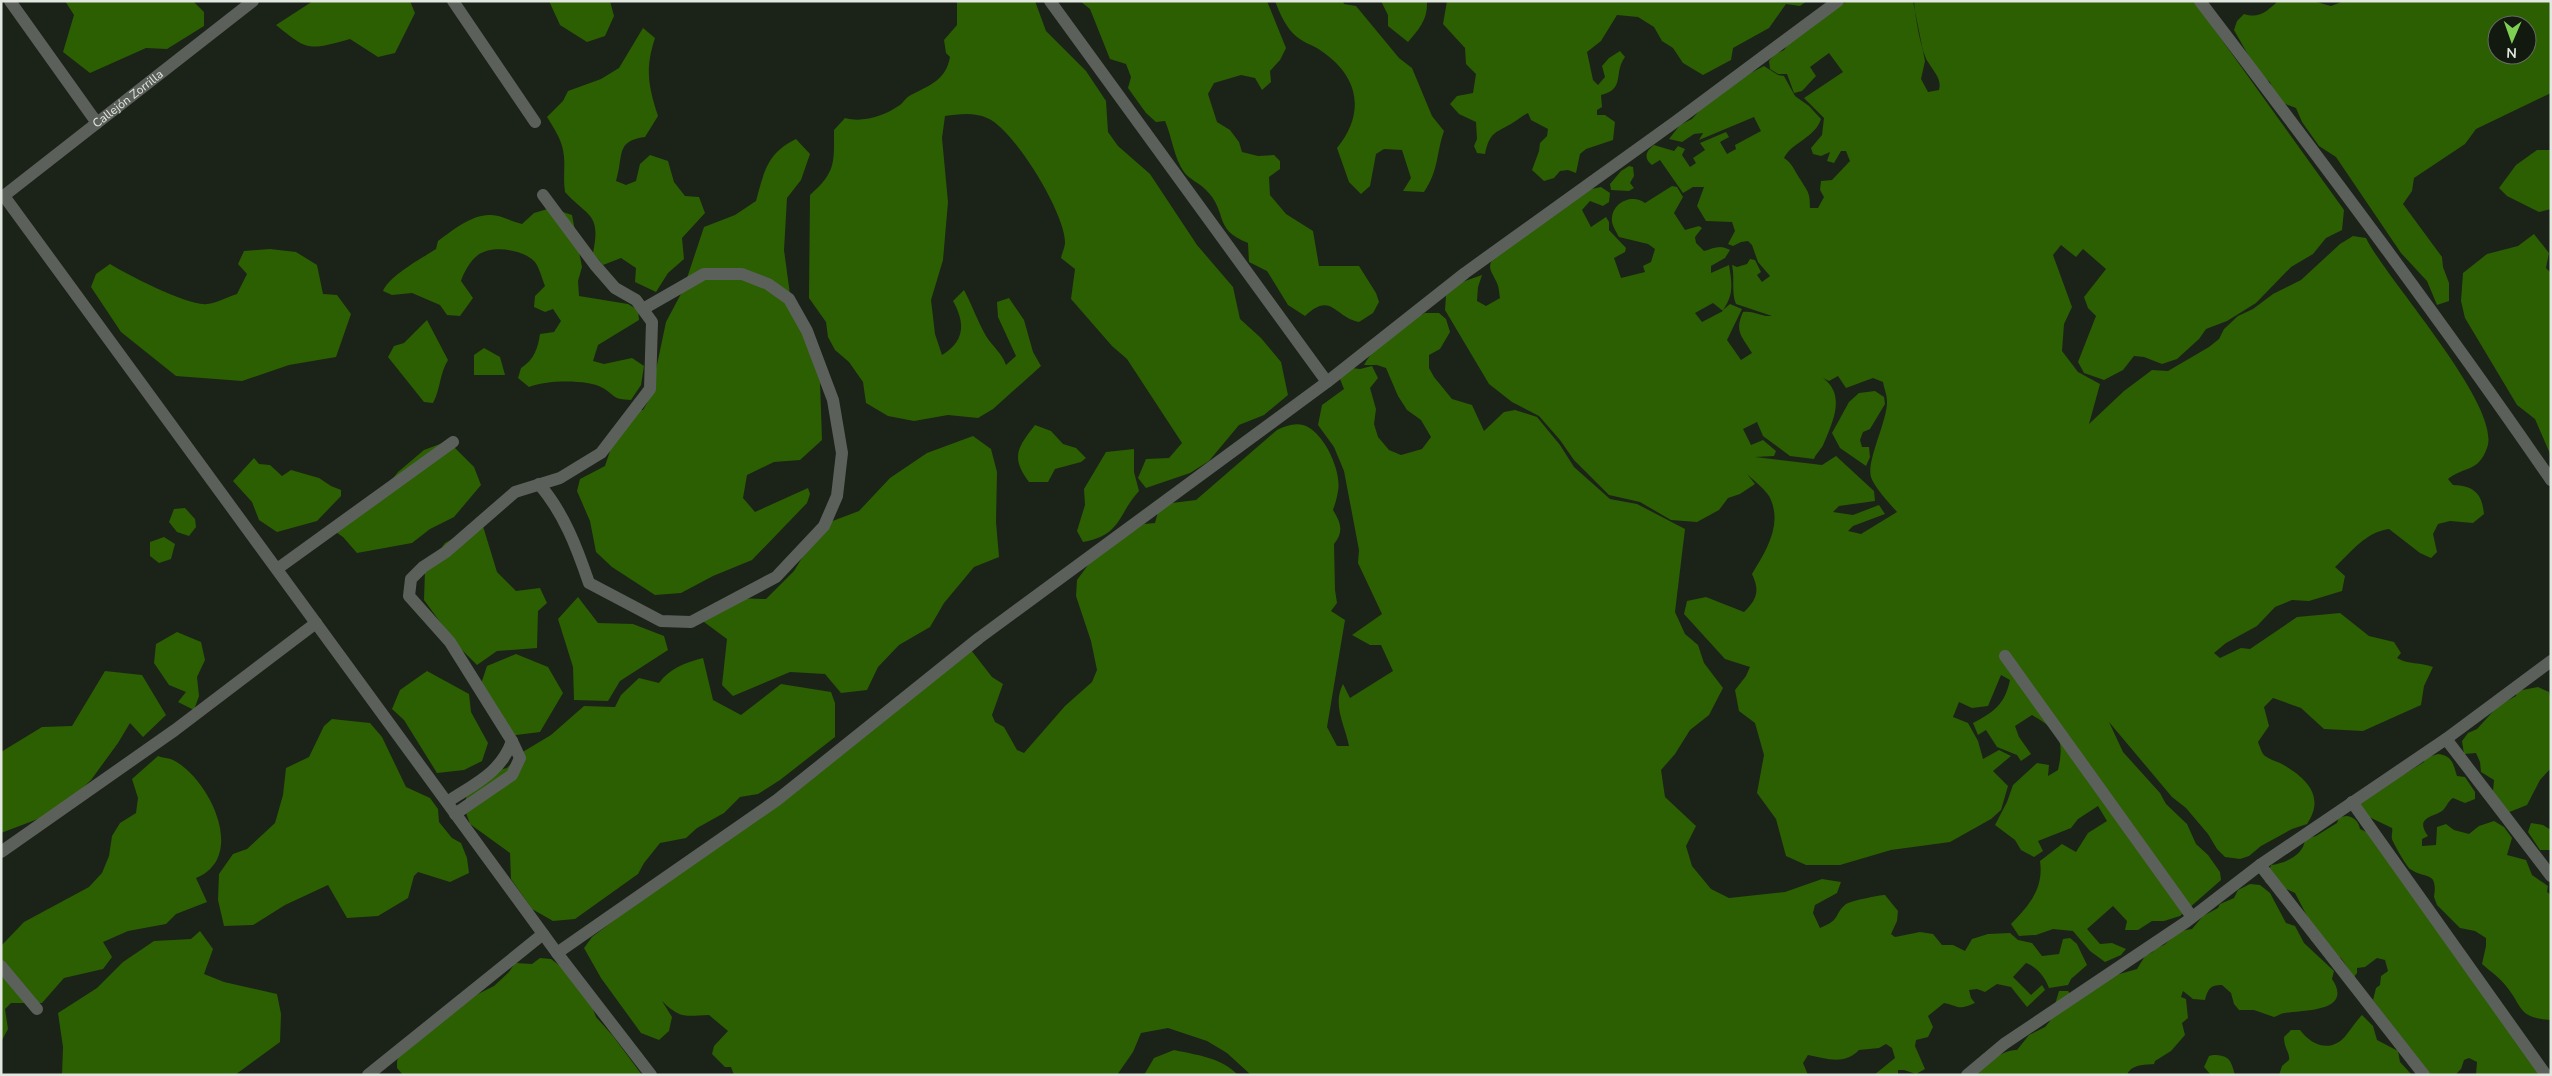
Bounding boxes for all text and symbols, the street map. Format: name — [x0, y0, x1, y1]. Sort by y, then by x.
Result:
north arrow — [2487, 15, 2537, 65]
text: N — [2506, 43, 2517, 62]
street label: Callejón Zorrilla — [89, 66, 167, 132]

